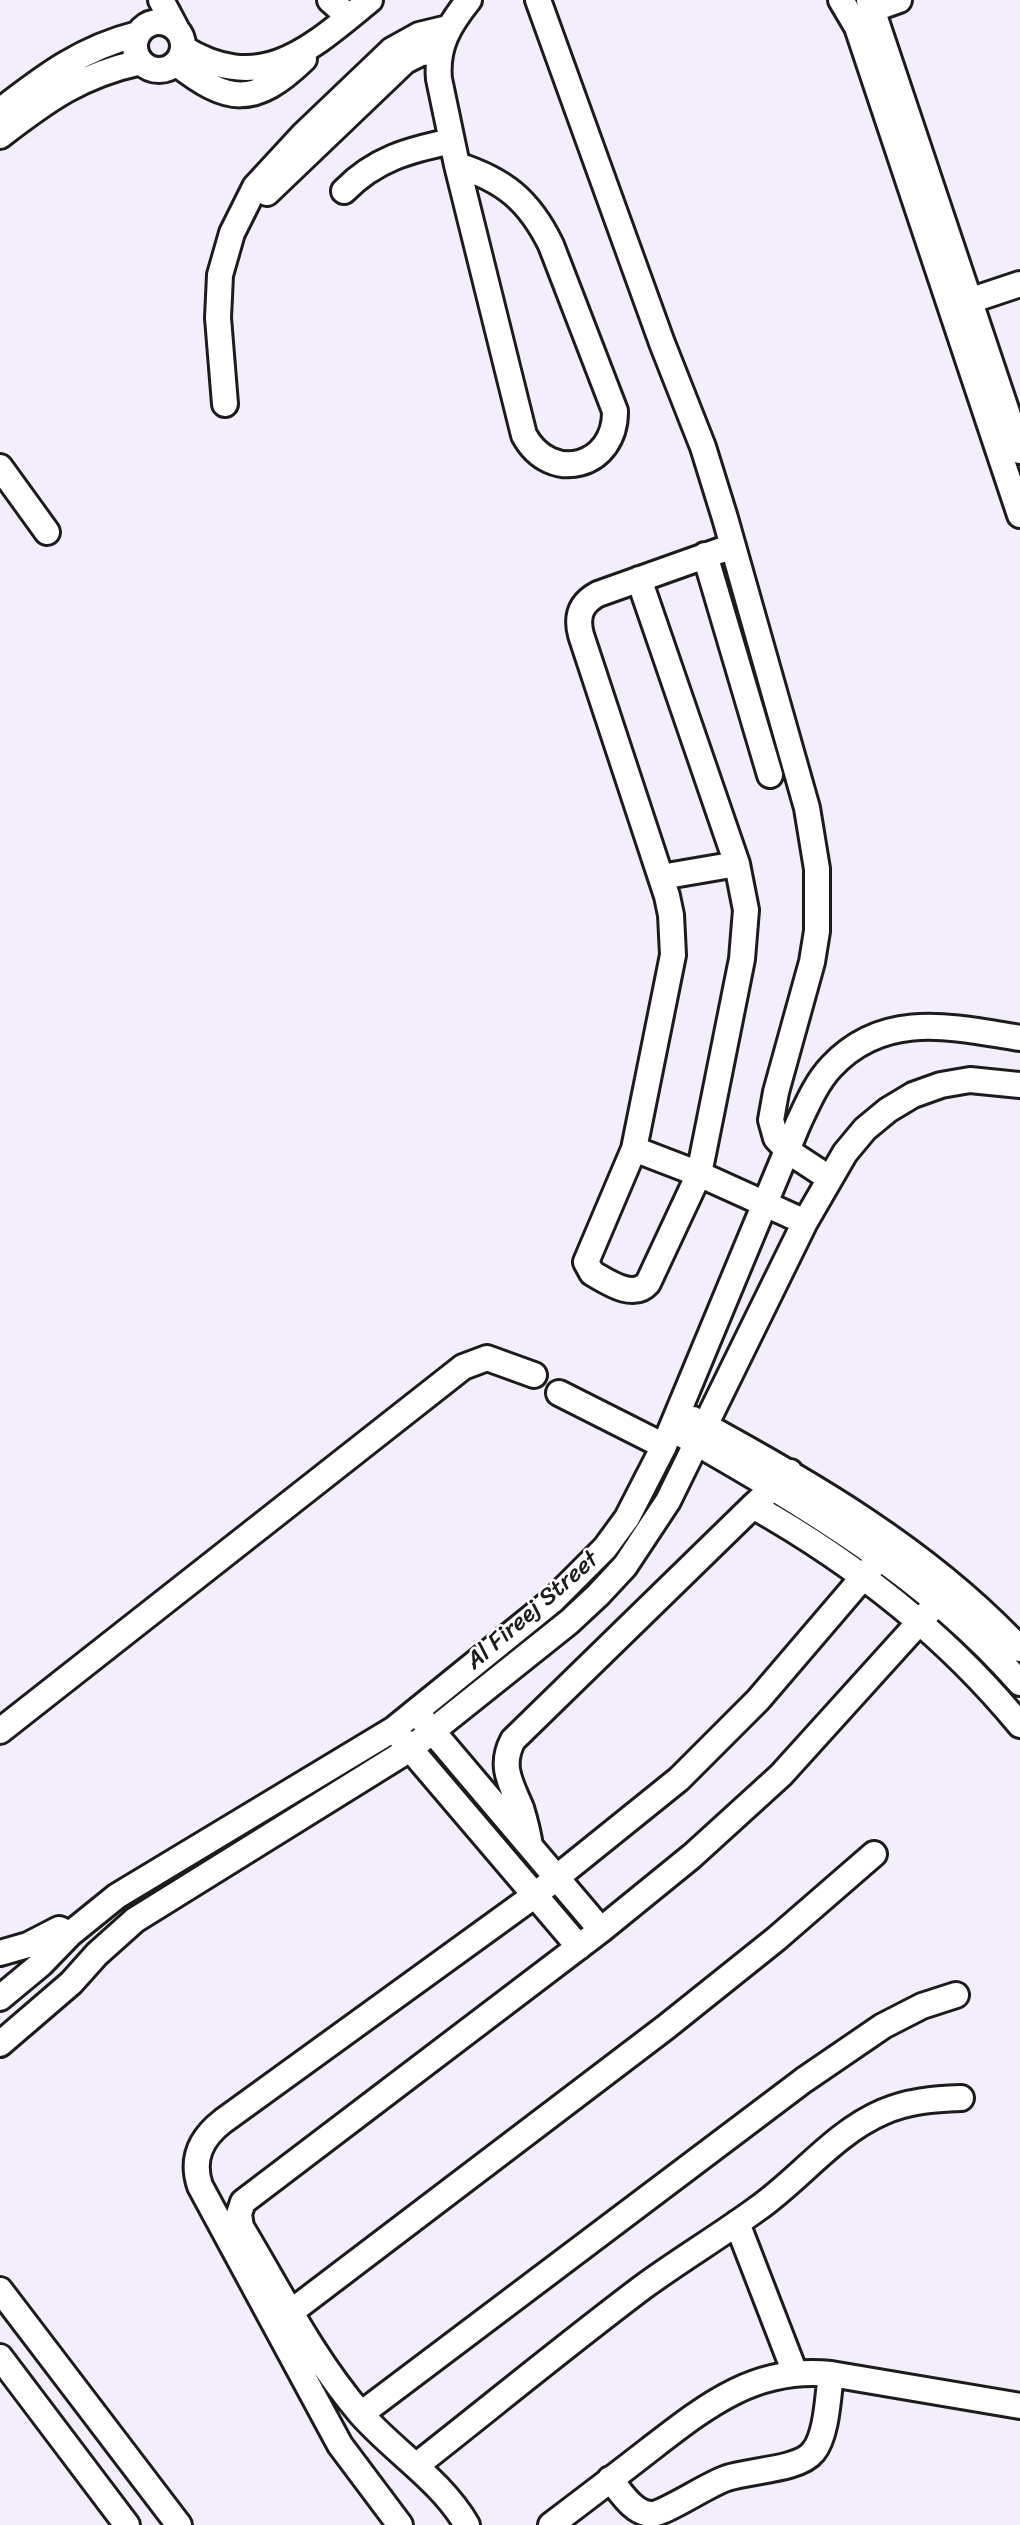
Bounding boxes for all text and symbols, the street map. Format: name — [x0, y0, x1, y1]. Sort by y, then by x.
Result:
street label: Al Fireej Street — [461, 1546, 605, 1676]

